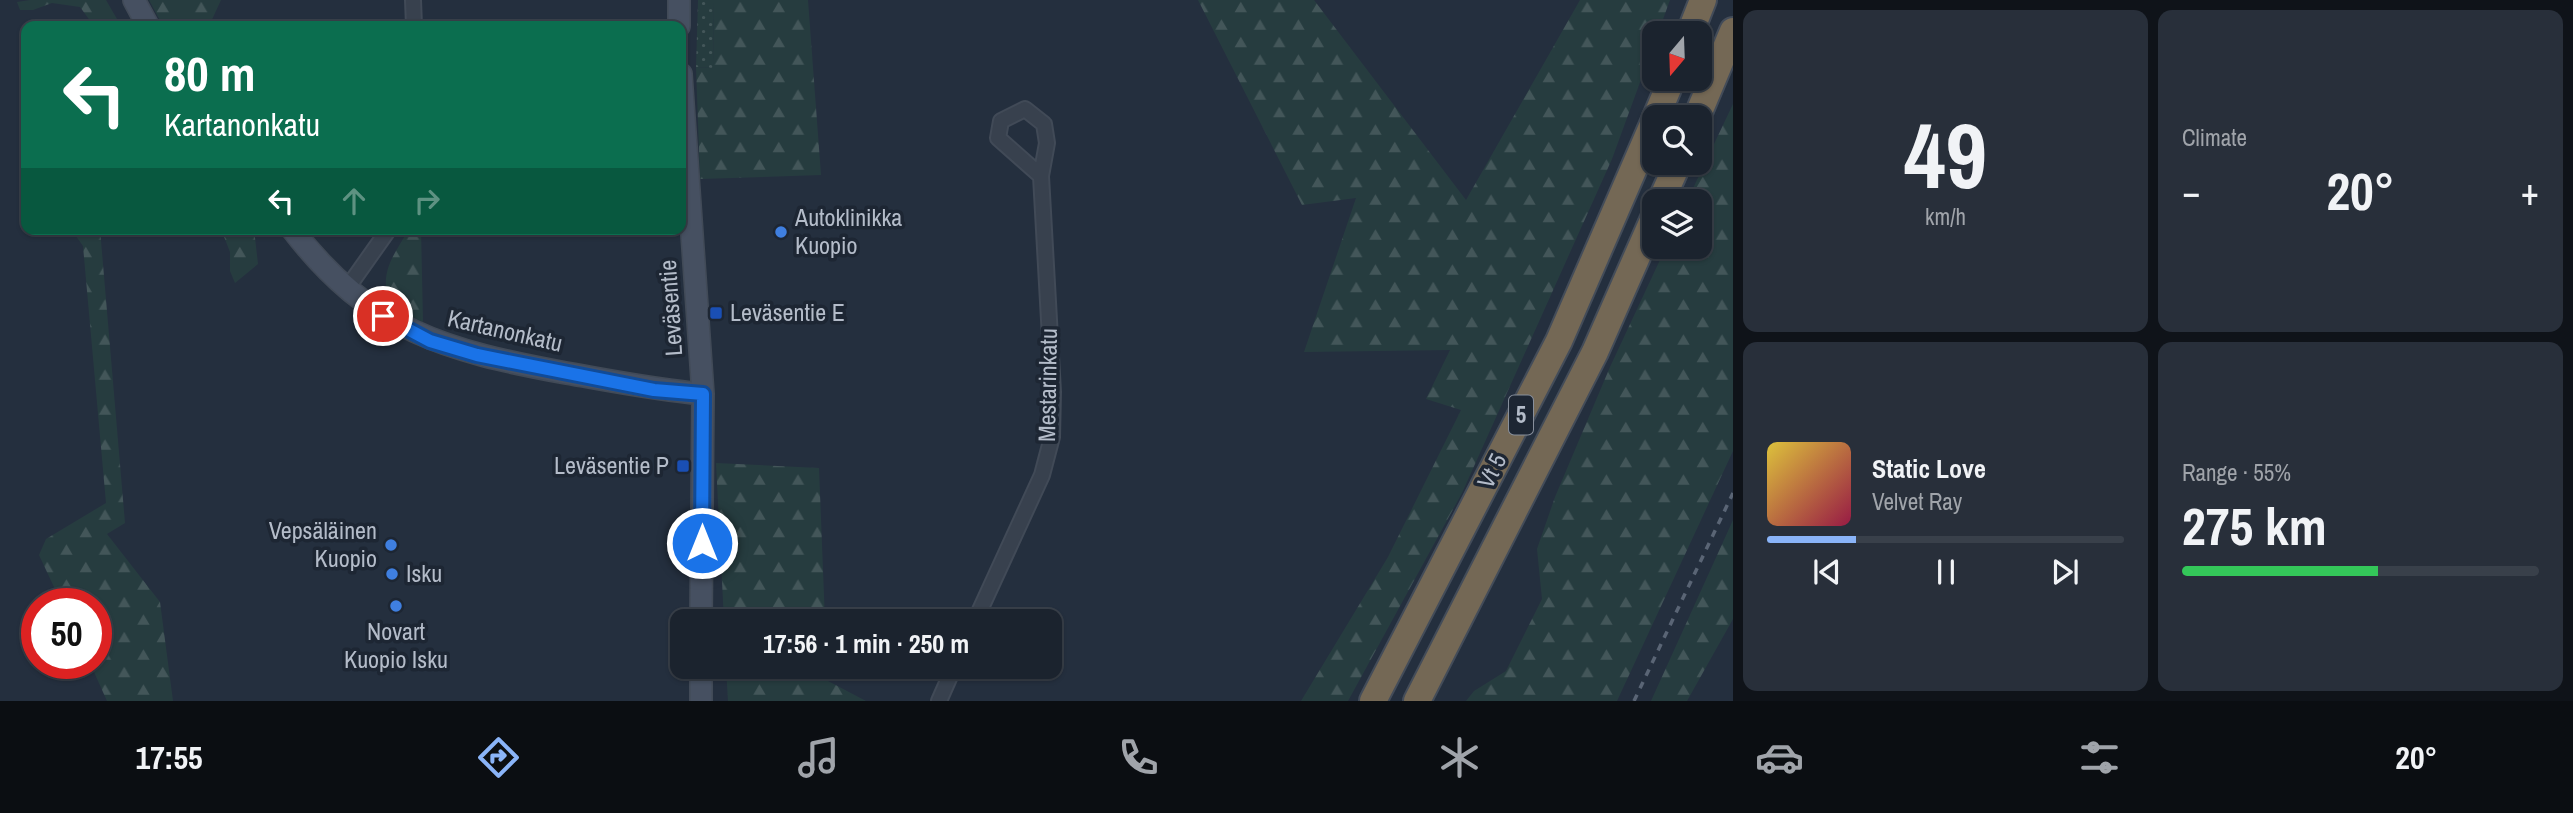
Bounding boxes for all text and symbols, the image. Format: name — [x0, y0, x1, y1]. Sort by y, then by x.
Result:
north arrow — [1642, 21, 1712, 91]
map controls — [1642, 21, 1712, 259]
text: 80 m — [164, 40, 256, 106]
icon: left — [49, 49, 140, 140]
text: 49 — [1904, 94, 1987, 216]
text: Kartanonkatu — [164, 103, 320, 146]
button: search — [1642, 105, 1712, 175]
text: Climate — [2182, 122, 2247, 153]
text: 20° — [2326, 156, 2395, 226]
text: − — [2182, 166, 2200, 217]
text: + — [2521, 166, 2539, 217]
icon: left — [262, 182, 300, 220]
icon: ahead — [335, 182, 373, 220]
icon: right — [408, 182, 446, 220]
button: layers — [1642, 189, 1712, 259]
place label: Autoklinikka Kuopio — [794, 201, 902, 261]
text: km/h — [1925, 201, 1966, 232]
marker: Autoklinikka Kuopio — [773, 224, 789, 240]
street label: Leväsentie — [651, 259, 689, 357]
pin — [353, 286, 413, 346]
place label: Leväsentie E — [730, 296, 845, 328]
icon: arrive — [364, 297, 402, 335]
street label: Kartanonkatu — [445, 301, 566, 359]
marker: Leväsentie E — [708, 305, 724, 321]
street label: Mestarinkatu — [1030, 328, 1064, 442]
road number: 5 — [1509, 396, 1533, 434]
street label: Vt 5 — [1469, 448, 1513, 493]
place label: Leväsentie P — [554, 449, 669, 481]
text: Static Love — [1872, 451, 1986, 486]
text: Range · 55% — [2182, 457, 2291, 488]
marker: Leväsentie P — [675, 458, 691, 474]
text: Velvet Ray — [1872, 486, 1962, 517]
text: 275 km — [2182, 491, 2327, 561]
position arrow — [665, 506, 739, 580]
place label: Vepsäläinen Kuopio — [269, 514, 377, 574]
marker: Vepsäläinen Kuopio — [383, 537, 399, 553]
icon: previous — [1808, 553, 1846, 591]
icon: pause — [1927, 553, 1965, 591]
icon: next — [2046, 553, 2084, 591]
place label: Isku — [406, 557, 442, 589]
marker: Isku — [384, 566, 400, 582]
speed limit sign: 50 — [21, 588, 112, 679]
marker: Novart Kuopio Isku — [388, 598, 404, 614]
place label: Novart Kuopio Isku — [344, 615, 448, 675]
text: 17:56 · 1 min · 250 m — [763, 626, 969, 661]
icon: directions — [474, 733, 523, 782]
icon: music — [794, 733, 843, 782]
icon: phone — [1114, 733, 1163, 782]
icon: climate — [1435, 733, 1484, 782]
icon: car — [1755, 733, 1804, 782]
icon: filters — [2075, 733, 2124, 782]
text: 17:55 — [136, 736, 203, 779]
text: 20° — [2395, 736, 2437, 779]

